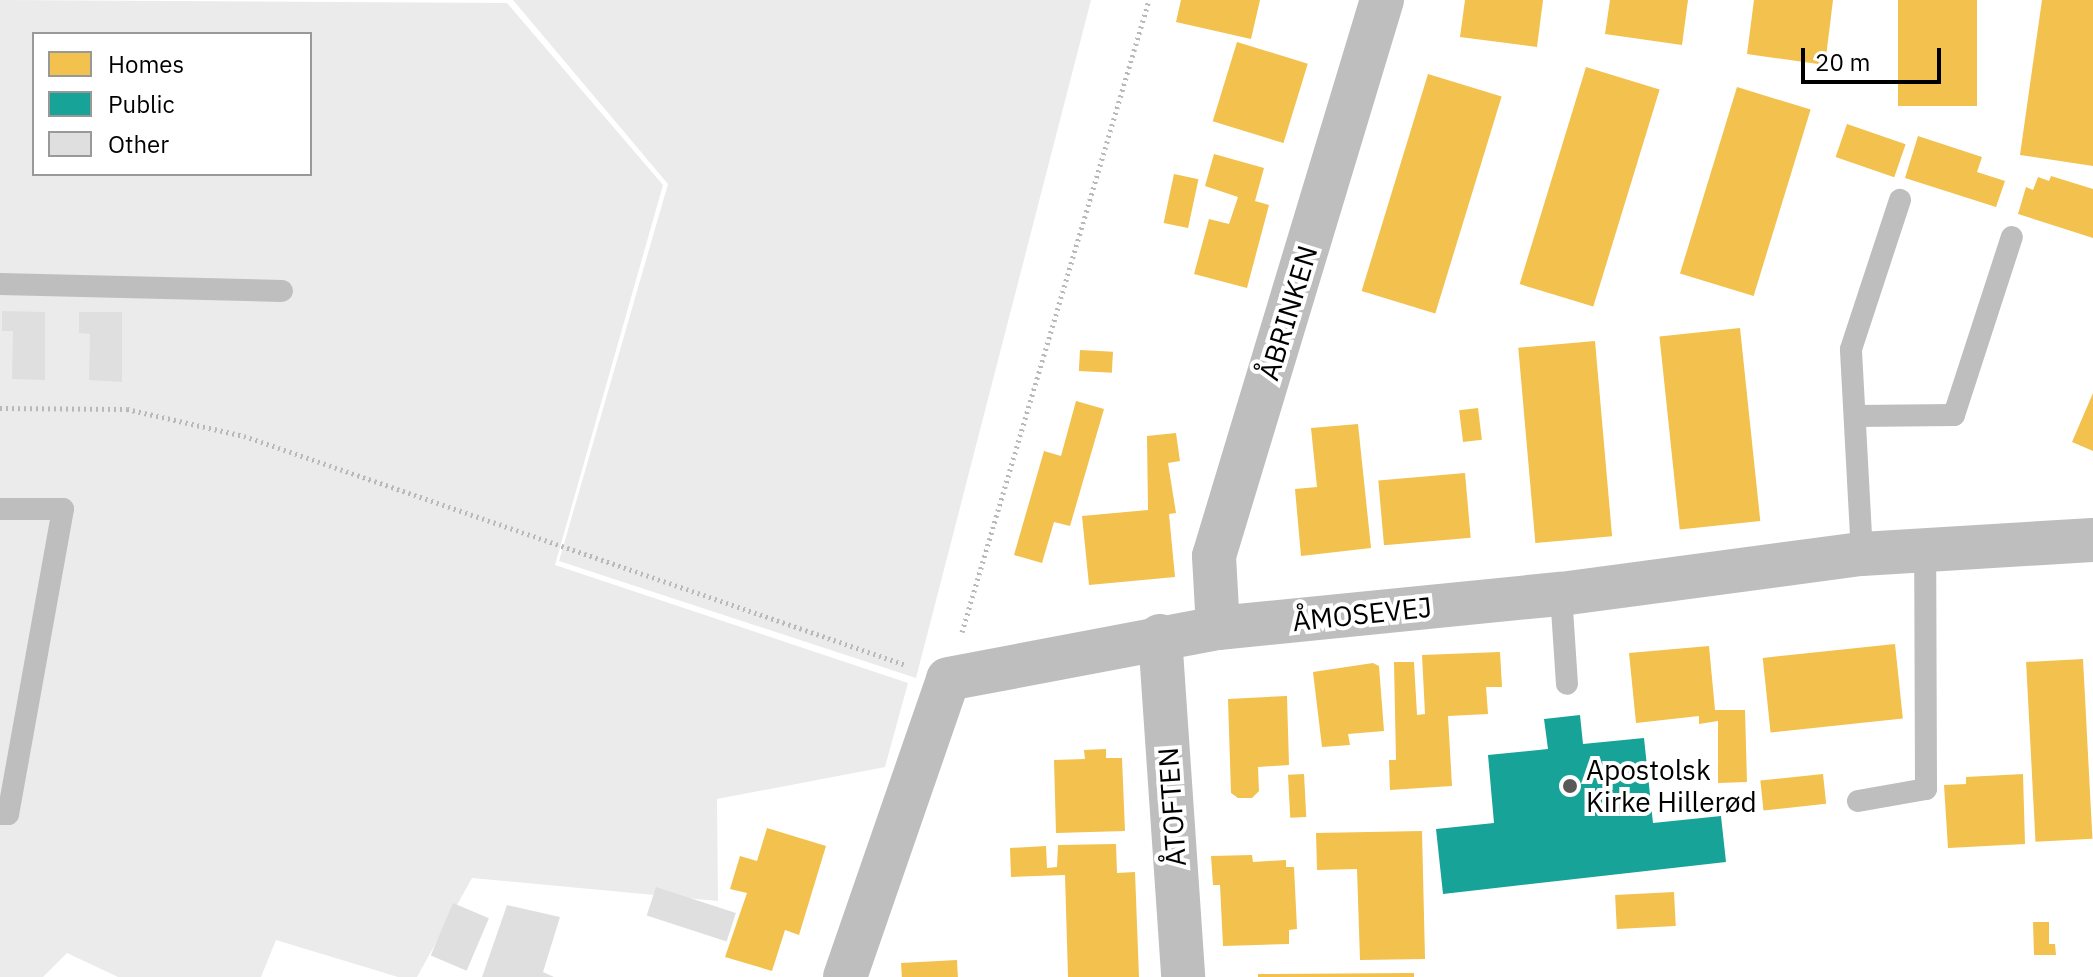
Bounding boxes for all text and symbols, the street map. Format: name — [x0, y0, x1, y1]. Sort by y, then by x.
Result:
legend — [32, 32, 312, 176]
scale bar — [1805, 32, 1945, 82]
text: 20 m — [1815, 46, 1870, 78]
text: Homes — [108, 48, 184, 80]
text: Public — [108, 88, 175, 120]
text: Other — [108, 128, 169, 160]
street label: ÅBRINKEN — [1252, 242, 1324, 384]
street label: ÅMOSEVEJ — [1291, 590, 1433, 638]
street label: ÅTOFTEN — [1151, 746, 1193, 868]
place label: Apostolsk Kirke Hillerød — [1586, 753, 1757, 819]
marker: Apostolsk Kirke Hillerød — [1561, 777, 1579, 795]

